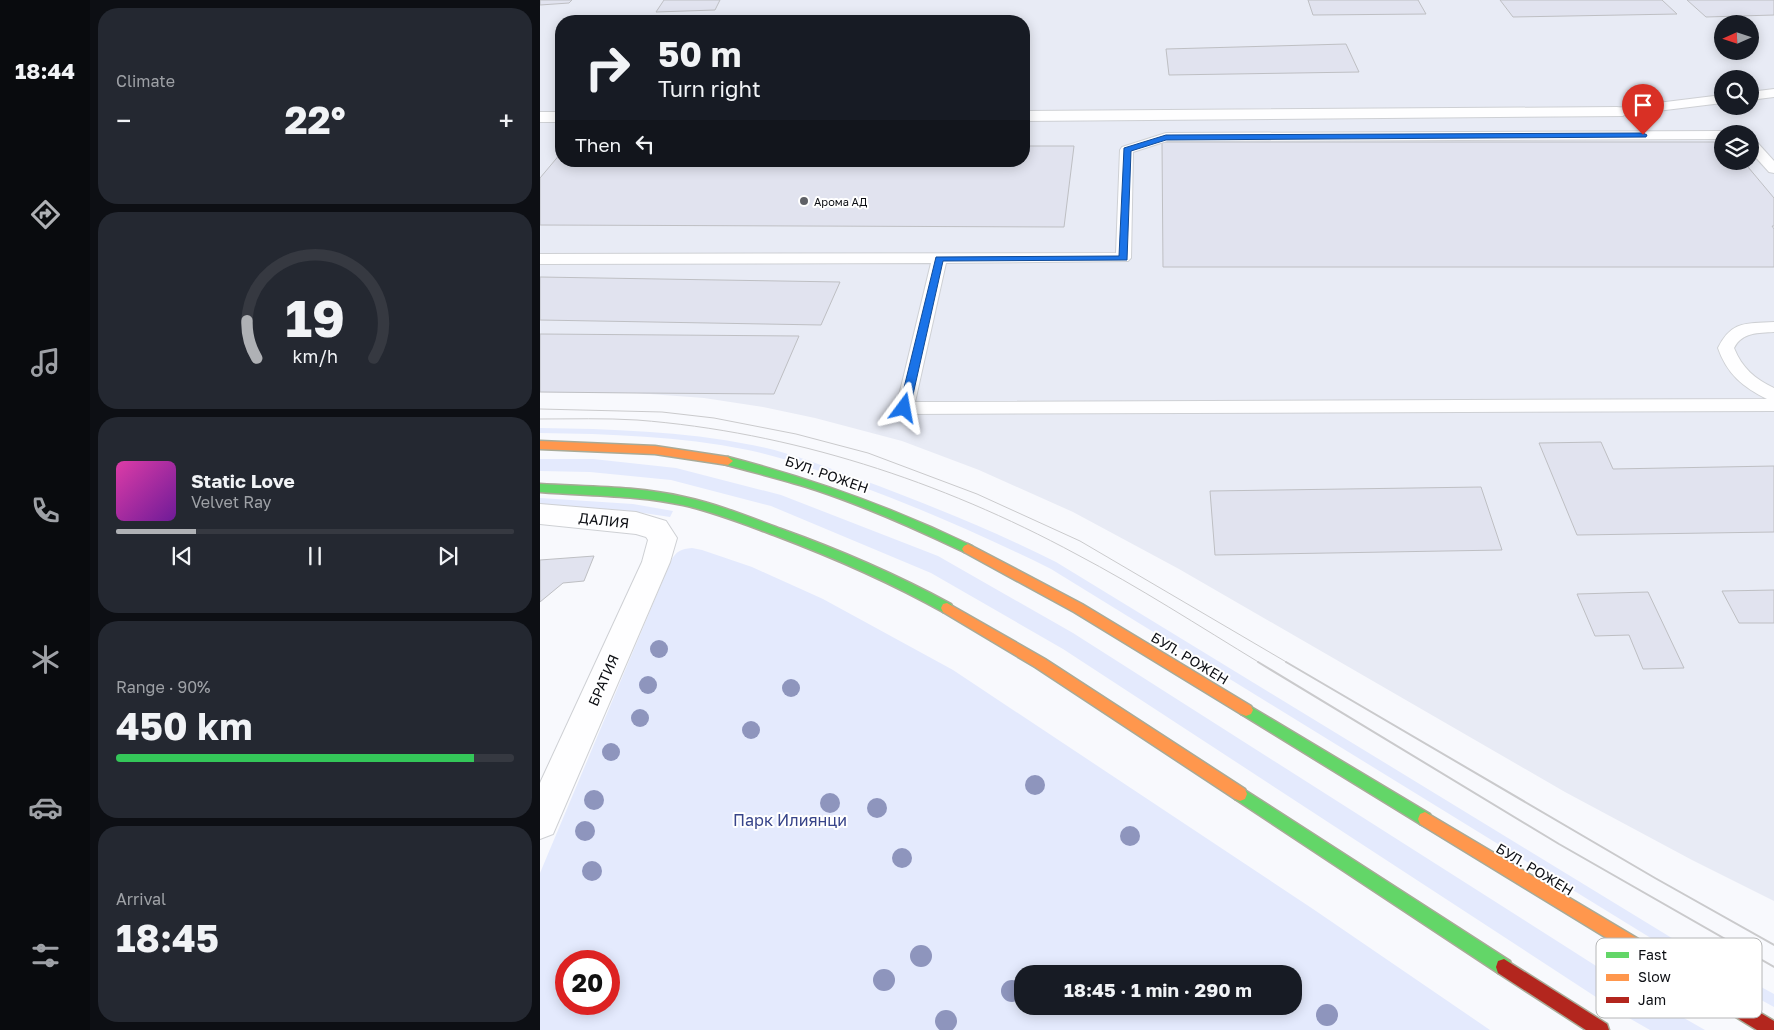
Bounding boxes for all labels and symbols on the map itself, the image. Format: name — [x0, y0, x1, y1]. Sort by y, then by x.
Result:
north arrow — [1714, 15, 1759, 60]
pin — [1622, 84, 1664, 135]
marker: Арома АД — [798, 195, 810, 207]
place label: Арома АД — [814, 195, 867, 208]
position arrow — [877, 381, 929, 433]
street label: БУЛ. РОЖЕН — [783, 452, 871, 496]
street label: ДАЛИЯ — [578, 508, 630, 532]
street label: БУЛ. РОЖЕН — [1148, 628, 1232, 688]
street label: БРАТИЯ — [584, 652, 622, 708]
park label: Парк Илиянци — [733, 810, 847, 830]
street label: БУЛ. РОЖЕН — [1493, 839, 1577, 899]
legend — [1596, 938, 1762, 1018]
text: Fast — [1638, 946, 1667, 963]
speed limit sign: 20 — [555, 950, 620, 1015]
text: Slow — [1638, 968, 1671, 985]
text: Jam — [1638, 991, 1666, 1008]

